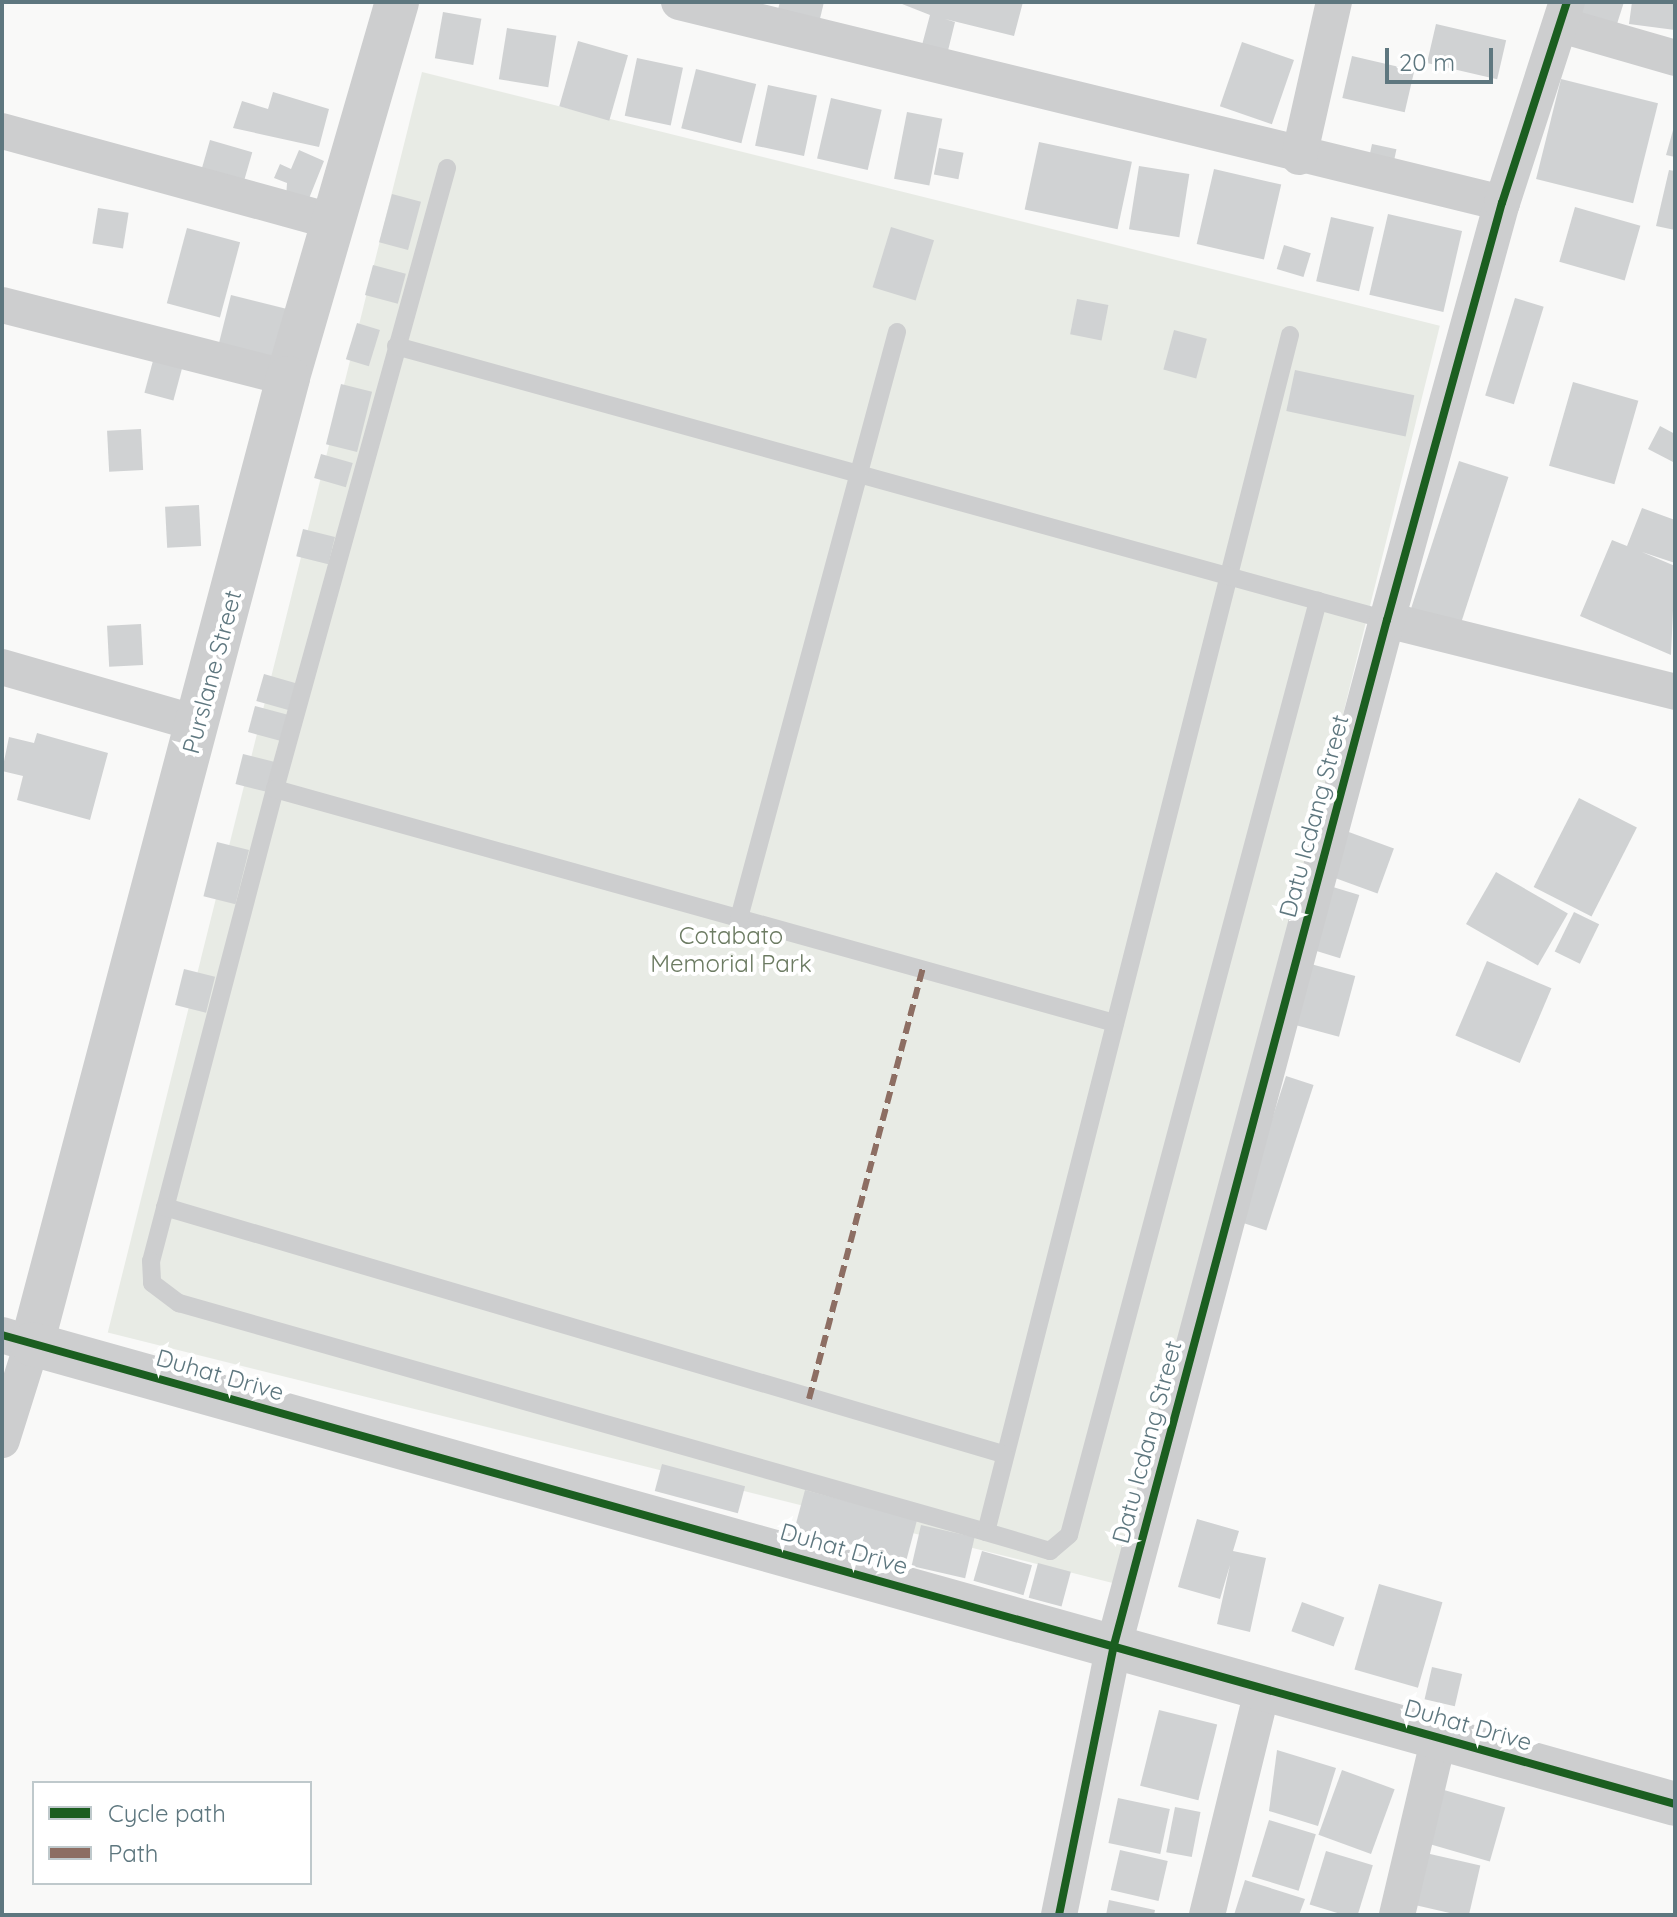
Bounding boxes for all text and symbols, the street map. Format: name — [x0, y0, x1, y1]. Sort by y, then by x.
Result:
scale bar — [1389, 32, 1497, 82]
text: 20 m — [1399, 47, 1455, 77]
street label: Purslane Street — [176, 587, 248, 757]
street label: Datu Icdang Street — [1273, 711, 1355, 921]
park label: Cotabato Memorial Park — [650, 922, 812, 978]
street label: Datu Icdang Street — [1106, 1337, 1188, 1547]
street label: Duhat Drive — [153, 1343, 287, 1407]
street label: Duhat Drive — [777, 1517, 911, 1581]
street label: Duhat Drive — [1401, 1693, 1535, 1757]
legend — [32, 1781, 312, 1885]
text: Cycle path — [108, 1798, 226, 1828]
text: Path — [108, 1838, 159, 1868]

